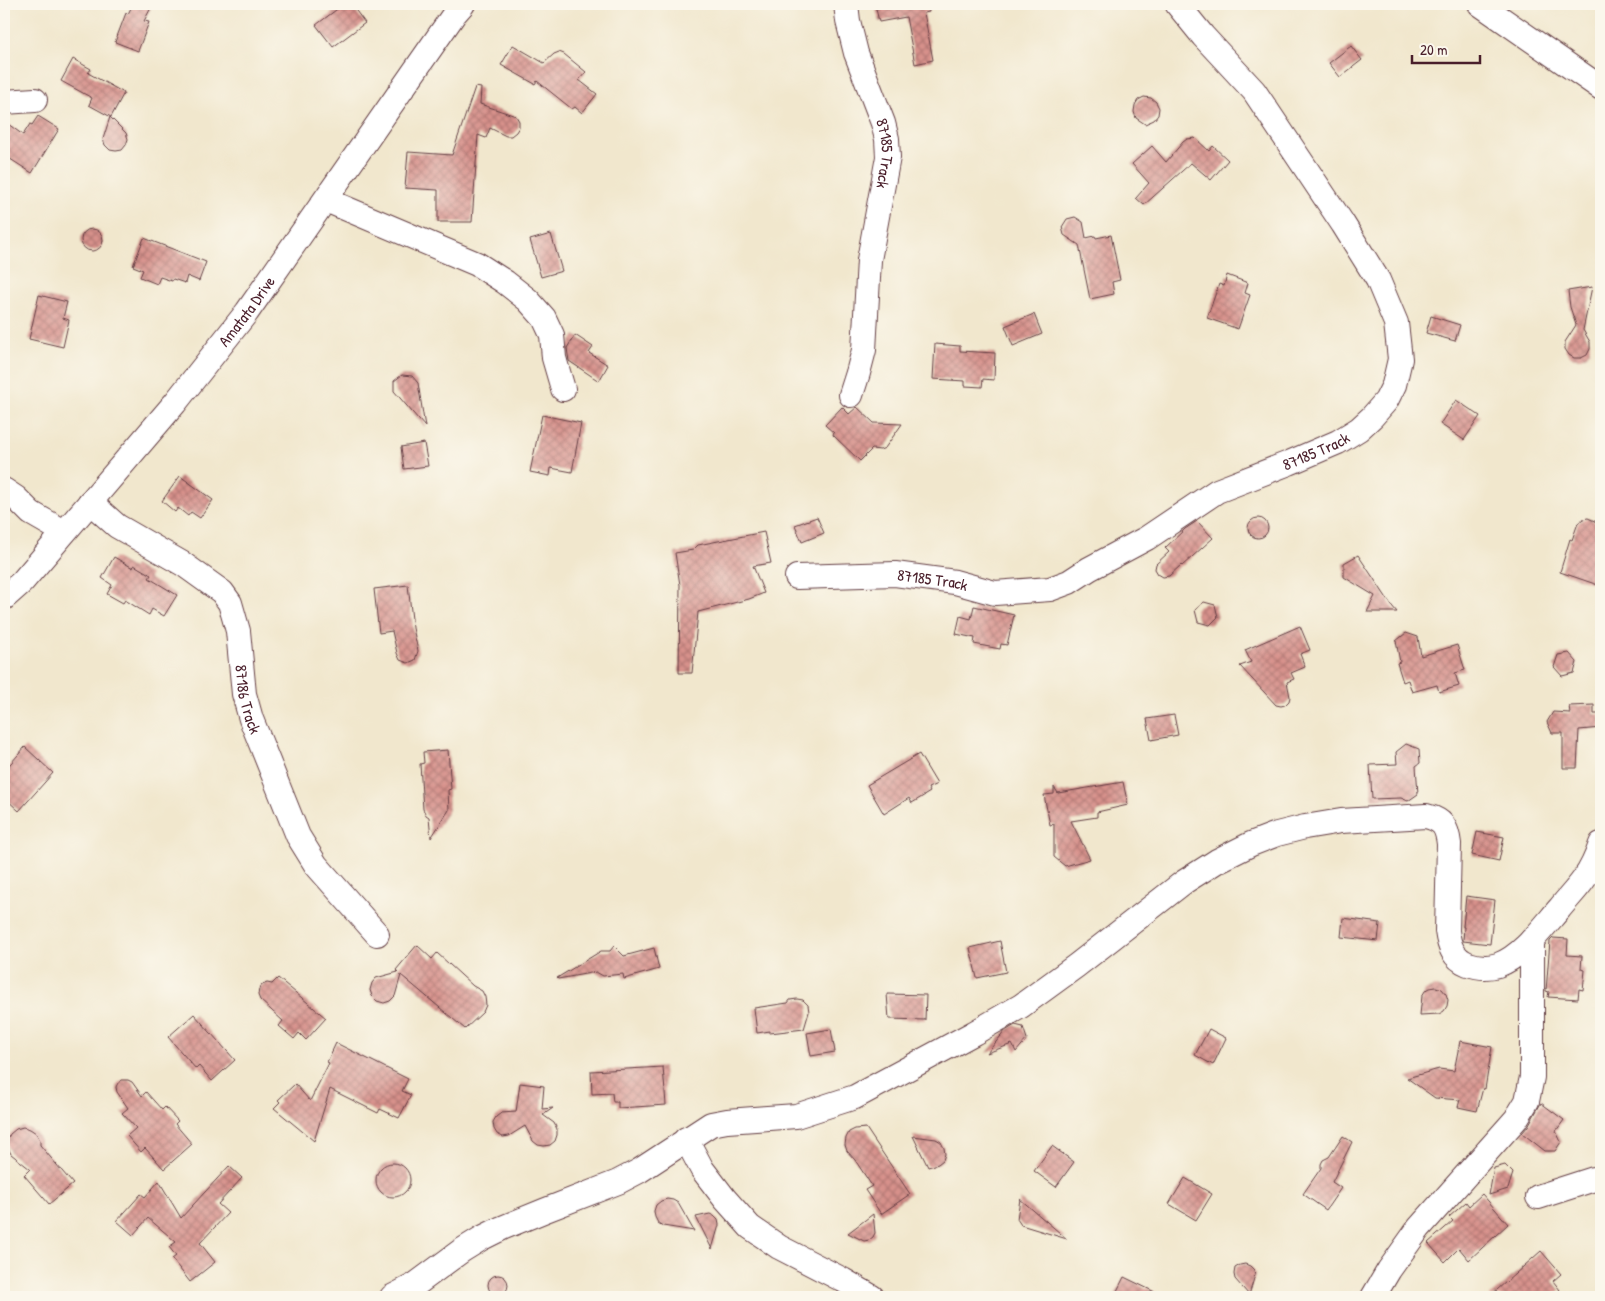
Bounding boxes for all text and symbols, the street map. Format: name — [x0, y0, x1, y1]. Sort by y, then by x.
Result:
scale bar — [1412, 32, 1480, 64]
text: 20 m — [1420, 39, 1447, 60]
street label: 87185 Track — [871, 115, 899, 191]
street label: Amatata Drive — [213, 271, 280, 351]
street label: 87185 Track — [1279, 426, 1354, 475]
street label: 87185 Track — [896, 563, 971, 596]
street label: 87186 Track — [230, 664, 267, 737]

